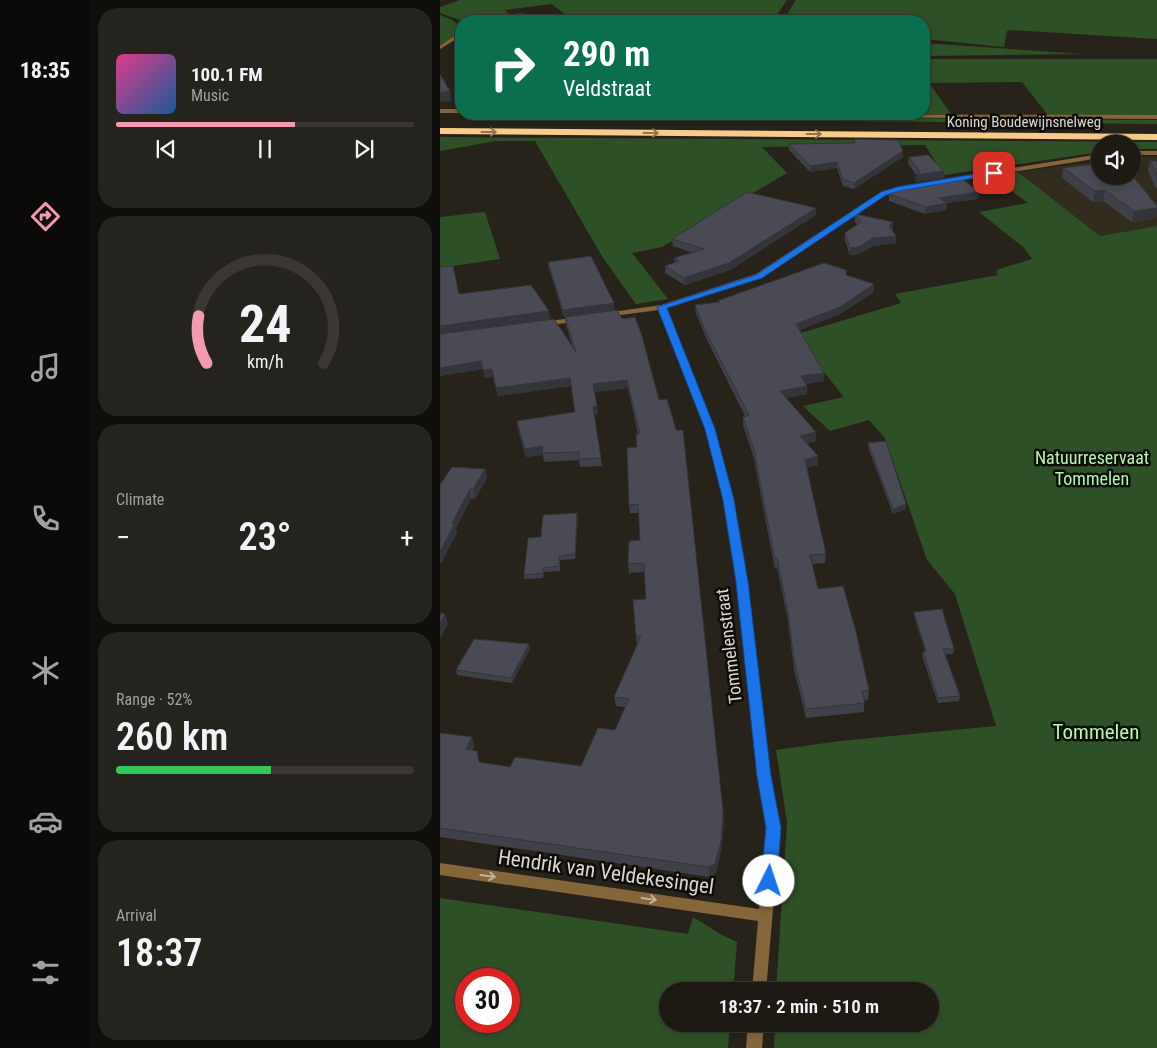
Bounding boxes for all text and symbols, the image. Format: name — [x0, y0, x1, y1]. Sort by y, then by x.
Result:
text: 290 m — [563, 34, 650, 75]
icon: right — [480, 35, 545, 100]
text: 18:35 — [20, 58, 70, 83]
text: 100.1 FM — [191, 63, 263, 86]
text: Veldstraat — [563, 76, 652, 101]
text: Music — [191, 86, 229, 105]
street label: Koning Boudewijnsnelweg — [947, 113, 1101, 131]
one-way arrow — [480, 127, 496, 137]
one-way arrow — [642, 128, 659, 138]
one-way arrow — [805, 129, 821, 139]
icon: previous — [152, 135, 180, 163]
icon: pause — [251, 135, 279, 163]
icon: next — [350, 135, 378, 163]
map controls — [1091, 135, 1141, 185]
button: sound — [1091, 135, 1141, 185]
pin — [973, 152, 1015, 194]
icon: arrive — [980, 159, 1008, 187]
icon: directions — [28, 199, 63, 234]
text: 24 — [239, 294, 291, 355]
icon: music — [28, 350, 63, 385]
text: km/h — [247, 351, 283, 372]
park label: Natuurreservaat Tommelen — [1035, 447, 1149, 489]
text: Climate — [116, 490, 164, 509]
icon: phone — [28, 501, 63, 536]
text: 23° — [239, 515, 291, 559]
text: − — [116, 521, 130, 554]
text: + — [400, 521, 414, 554]
street label: Tommelenstraat — [711, 587, 746, 705]
icon: climate — [28, 653, 63, 688]
text: Range · 52% — [116, 690, 192, 709]
text: 260 km — [116, 715, 228, 759]
park label: Tommelen — [1053, 720, 1139, 744]
icon: car — [28, 804, 63, 839]
street label: Hendrik van Veldekesingel — [496, 845, 716, 899]
position arrow — [742, 854, 794, 906]
one-way arrow — [480, 871, 496, 881]
one-way arrow — [641, 894, 657, 904]
text: Arrival — [116, 906, 157, 925]
text: 18:37 — [116, 931, 202, 975]
icon: filters — [28, 955, 63, 990]
speed limit sign: 30 — [455, 968, 520, 1033]
text: 18:37 · 2 min · 510 m — [719, 995, 879, 1018]

